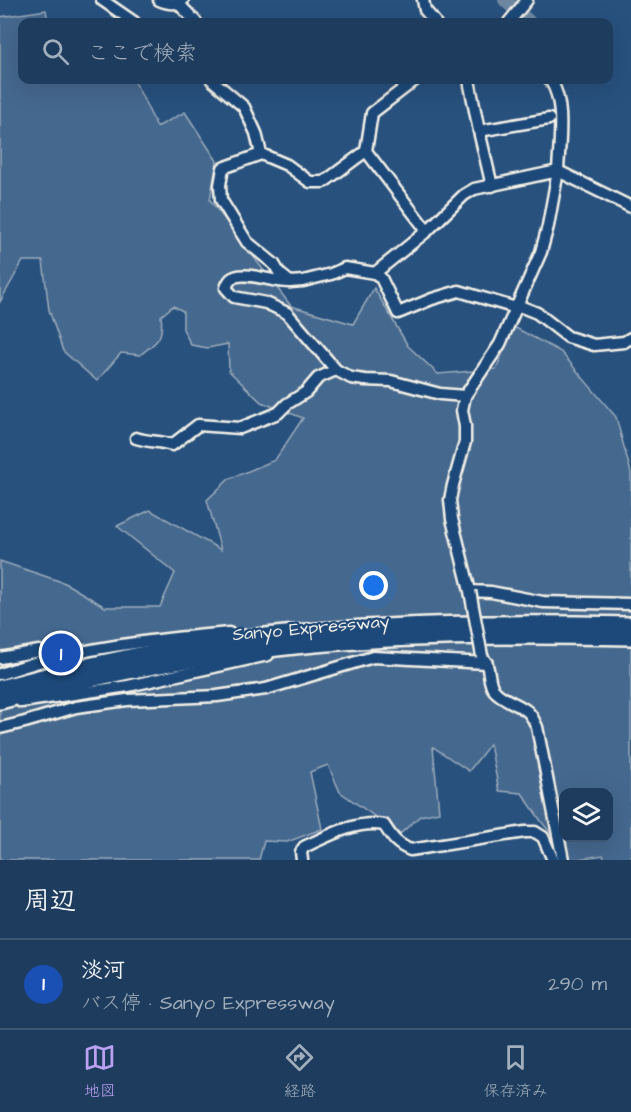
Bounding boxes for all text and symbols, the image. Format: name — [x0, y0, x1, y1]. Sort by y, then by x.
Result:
search box — [18, 18, 613, 84]
icon: search — [39, 35, 72, 68]
text: ここで検索 — [87, 38, 197, 69]
your location — [359, 571, 388, 600]
street label: Sanyo Expressway — [231, 609, 391, 648]
pin: 1 — [42, 630, 80, 676]
map controls — [559, 788, 613, 842]
button: layers — [559, 788, 613, 842]
text: 周辺 — [24, 883, 76, 919]
text: 淡河 — [81, 955, 125, 986]
text: 1 — [42, 970, 45, 998]
text: 290 m — [548, 970, 607, 998]
text: バス停 · Sanyo Expressway — [81, 989, 335, 1017]
tab: 地図 — [83, 1041, 116, 1102]
tab: 経路 — [283, 1041, 316, 1102]
tab: 保存済み — [483, 1041, 547, 1102]

